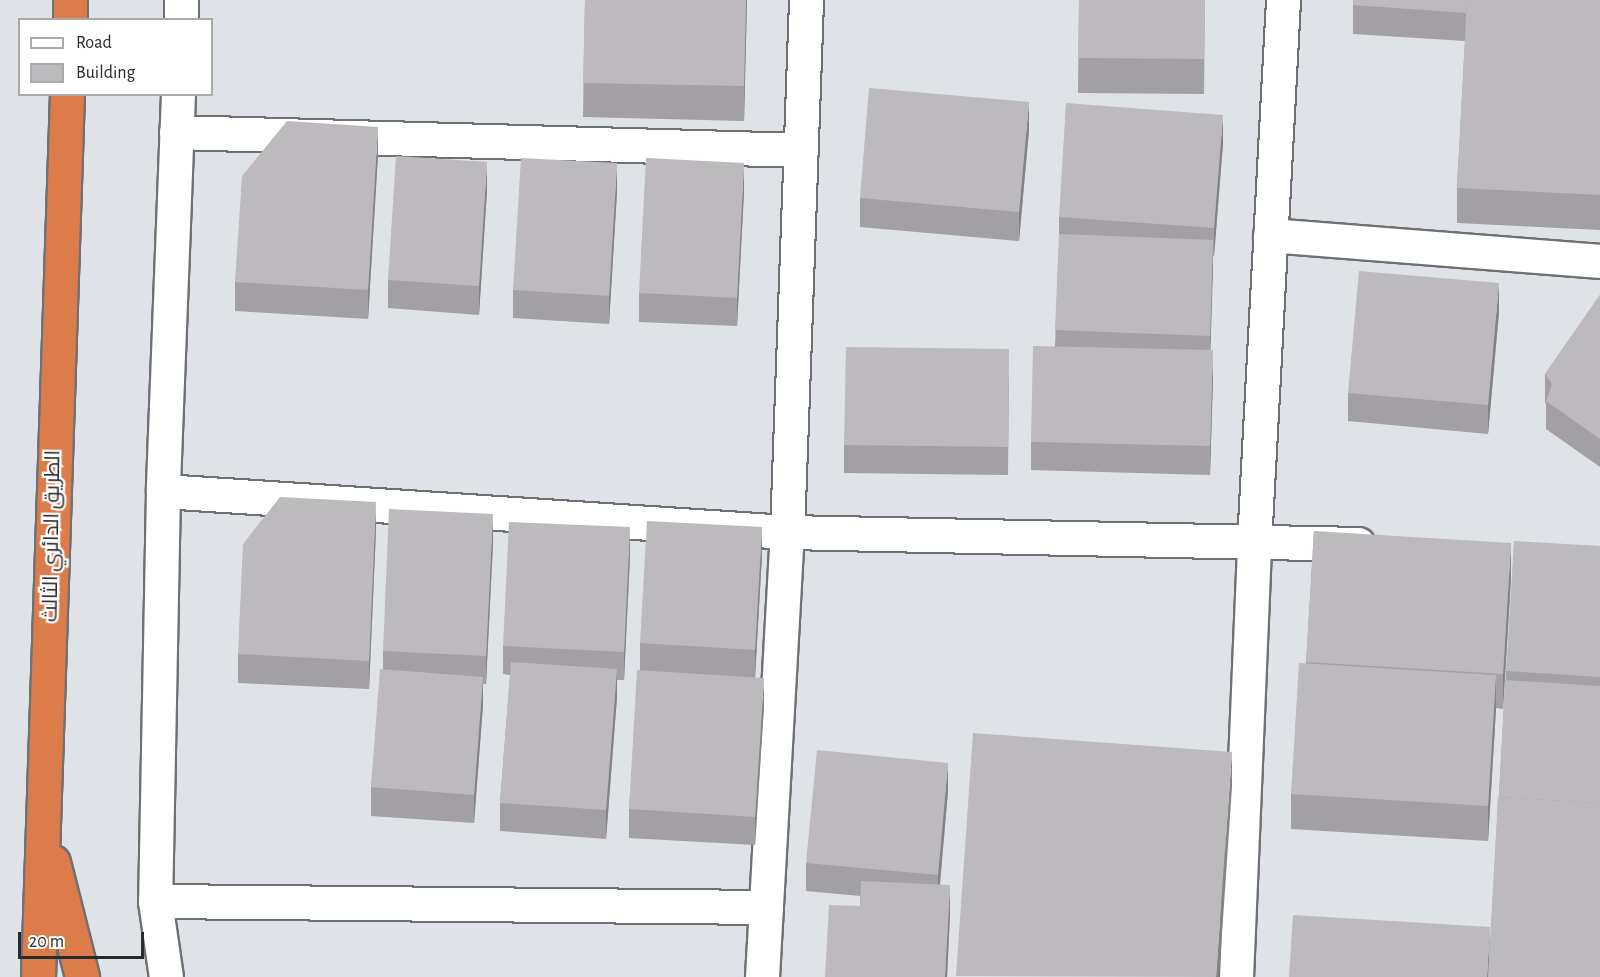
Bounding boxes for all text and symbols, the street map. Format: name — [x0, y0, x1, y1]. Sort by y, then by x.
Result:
legend — [18, 18, 213, 96]
text: Road — [76, 34, 112, 52]
text: Building — [76, 64, 135, 82]
street label: الطريق الدائري الثالث — [38, 450, 66, 622]
scale bar — [21, 920, 147, 958]
text: 20 m — [29, 933, 64, 951]

